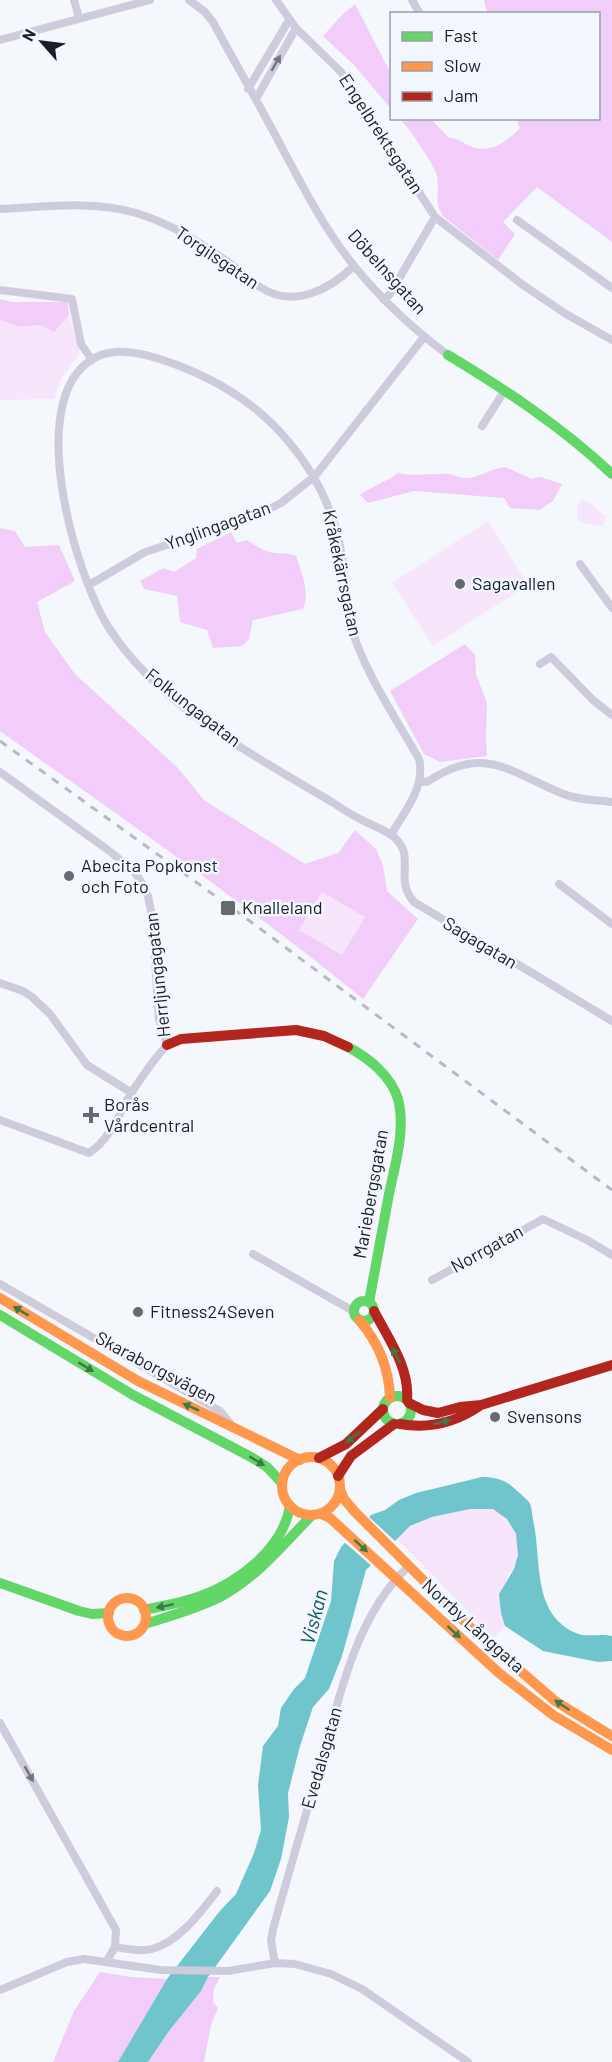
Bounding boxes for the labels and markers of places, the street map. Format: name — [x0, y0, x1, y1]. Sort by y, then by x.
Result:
place label: Sagavallen — [472, 572, 556, 594]
marker: Sagavallen — [453, 577, 467, 591]
place label: Abecita Popkonst och Foto — [81, 854, 218, 897]
marker: Abecita Popkonst och Foto — [62, 869, 76, 883]
place label: Knalleland — [242, 896, 323, 918]
marker: Knalleland — [219, 899, 237, 917]
place label: Borås Vårdcentral — [104, 1093, 194, 1136]
marker: Borås Vårdcentral — [82, 1106, 100, 1124]
place label: Fitness24Seven — [150, 1300, 274, 1322]
marker: Fitness24Seven — [131, 1305, 145, 1319]
place label: Svensons — [507, 1405, 582, 1427]
marker: Svensons — [488, 1410, 502, 1424]

